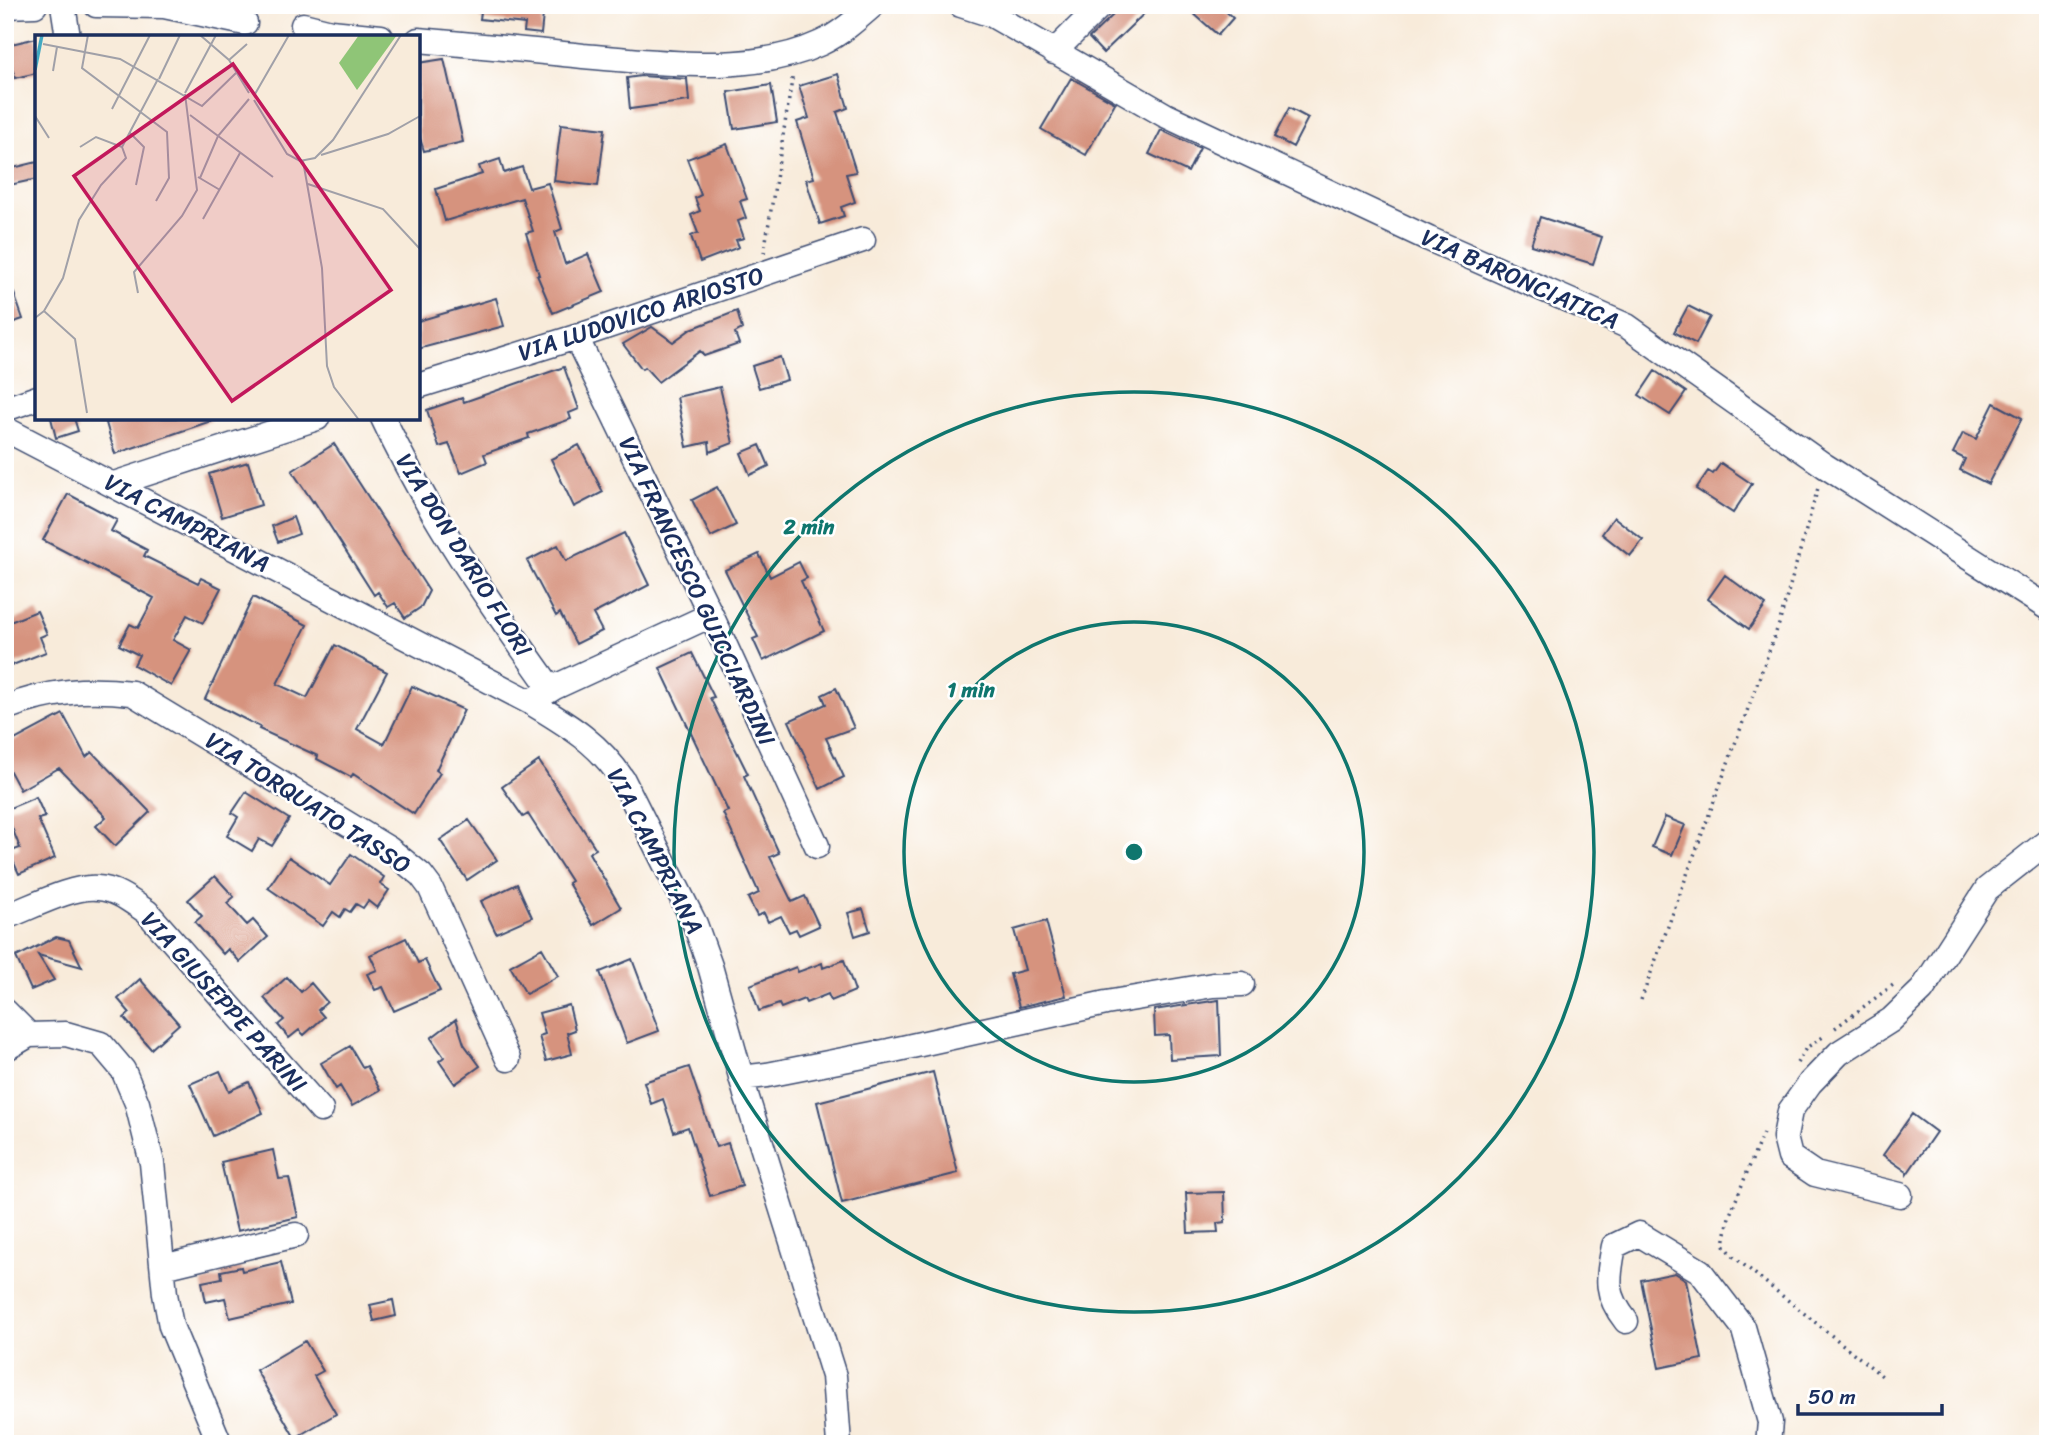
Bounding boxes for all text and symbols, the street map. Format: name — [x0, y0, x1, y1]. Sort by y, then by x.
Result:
inset map — [35, 35, 420, 420]
street label: VIA BARONCIATICA — [1414, 216, 1626, 342]
street label: VIA LUDOVICO ARIOSTO — [512, 254, 770, 374]
street label: VIA FRANCESCO GUICCIARDINI — [607, 429, 788, 753]
street label: VIA DON DARIO FLORI — [384, 445, 544, 666]
street label: VIA CAMPRIANA — [97, 462, 277, 584]
text: 2 min — [783, 508, 835, 546]
text: 1 min — [947, 671, 996, 709]
street label: VIA TORQUATO TASSO — [196, 720, 420, 886]
street label: VIA CAMPRIANA — [595, 760, 715, 942]
centre of rings — [1122, 840, 1146, 864]
street label: VIA GIUSEPPE PARINI — [130, 901, 318, 1103]
scale bar — [1798, 1372, 1941, 1416]
text: 50 m — [1808, 1378, 1856, 1416]

